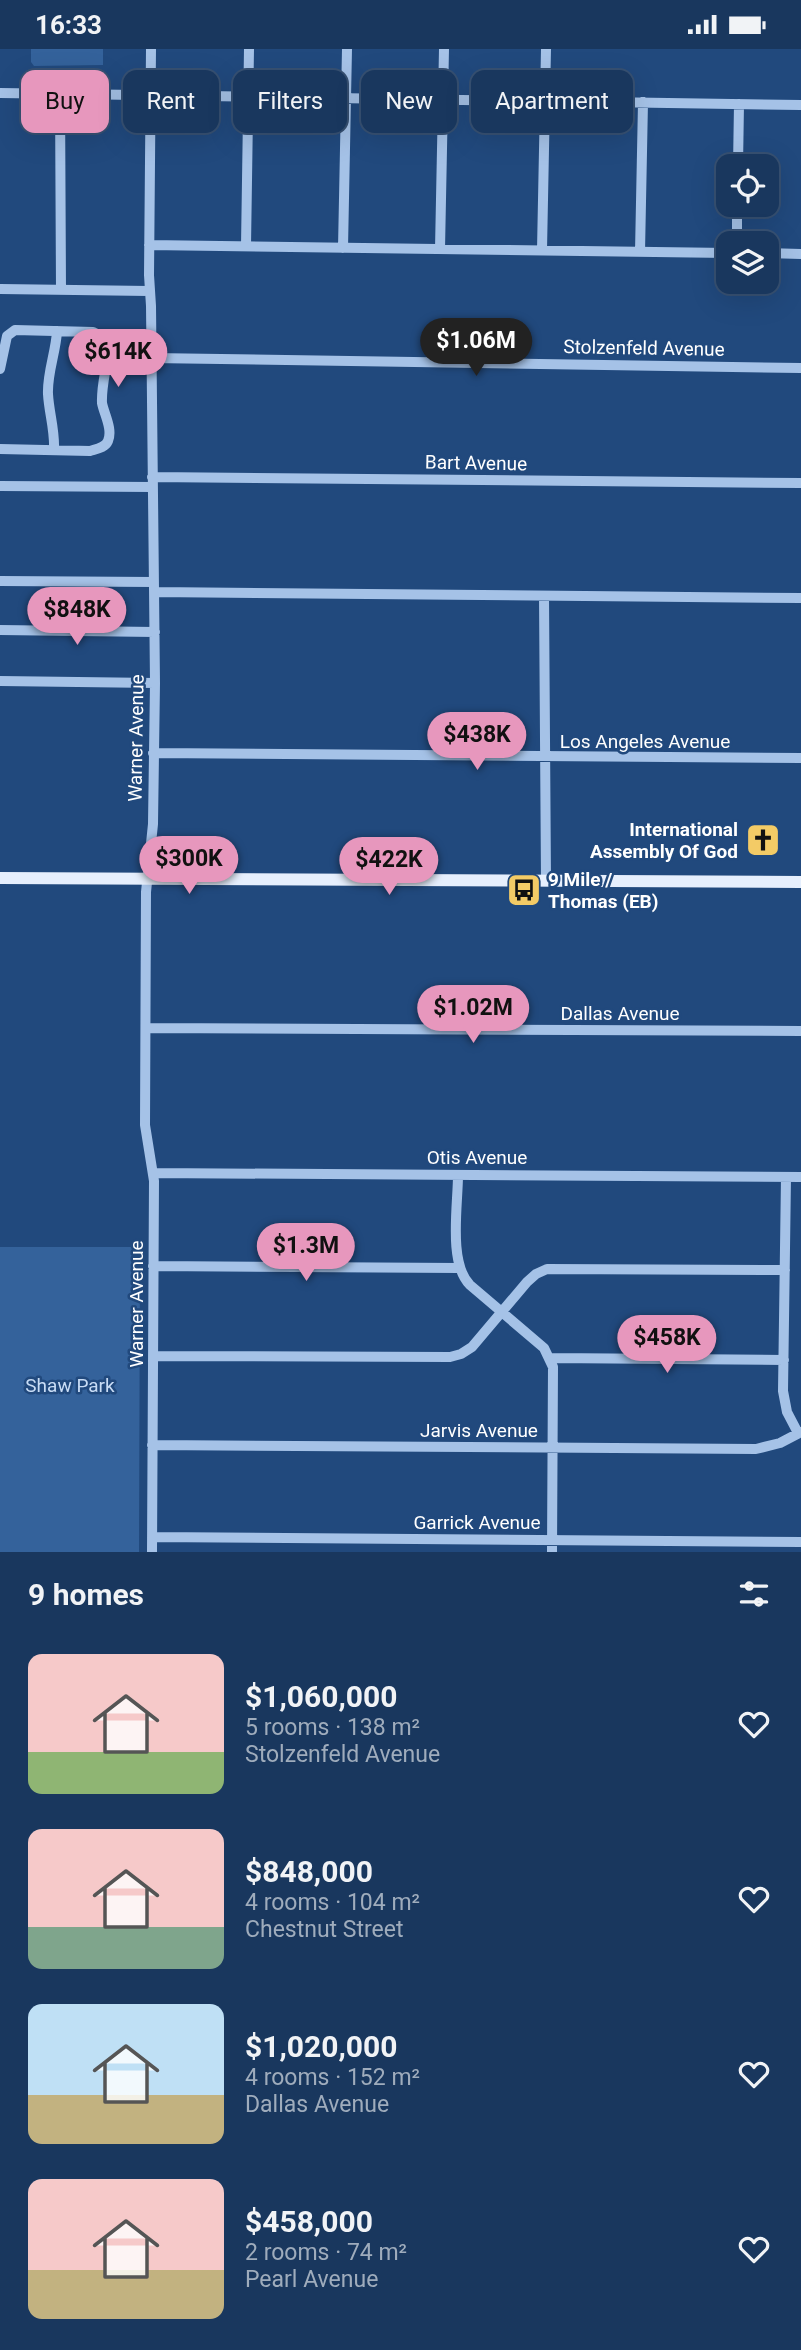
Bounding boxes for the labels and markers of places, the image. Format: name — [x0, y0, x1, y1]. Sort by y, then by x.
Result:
pin: $1.06M — [419, 319, 533, 378]
pin: $614K — [69, 329, 167, 389]
pin: $848K — [28, 587, 126, 647]
pin: $438K — [428, 713, 526, 772]
place label: International Assembly Of God — [590, 818, 738, 863]
church icon: International Assembly Of God — [744, 821, 782, 859]
pin: $300K — [140, 837, 238, 896]
pin: $422K — [340, 837, 438, 897]
place label: 9 Mile / Thomas (EB) — [548, 868, 658, 913]
bus stop icon: 9 Mile / Thomas (EB) — [505, 871, 543, 909]
pin: $1.02M — [416, 985, 530, 1045]
pin: $1.3M — [257, 1223, 355, 1283]
pin: $458K — [618, 1315, 716, 1375]

